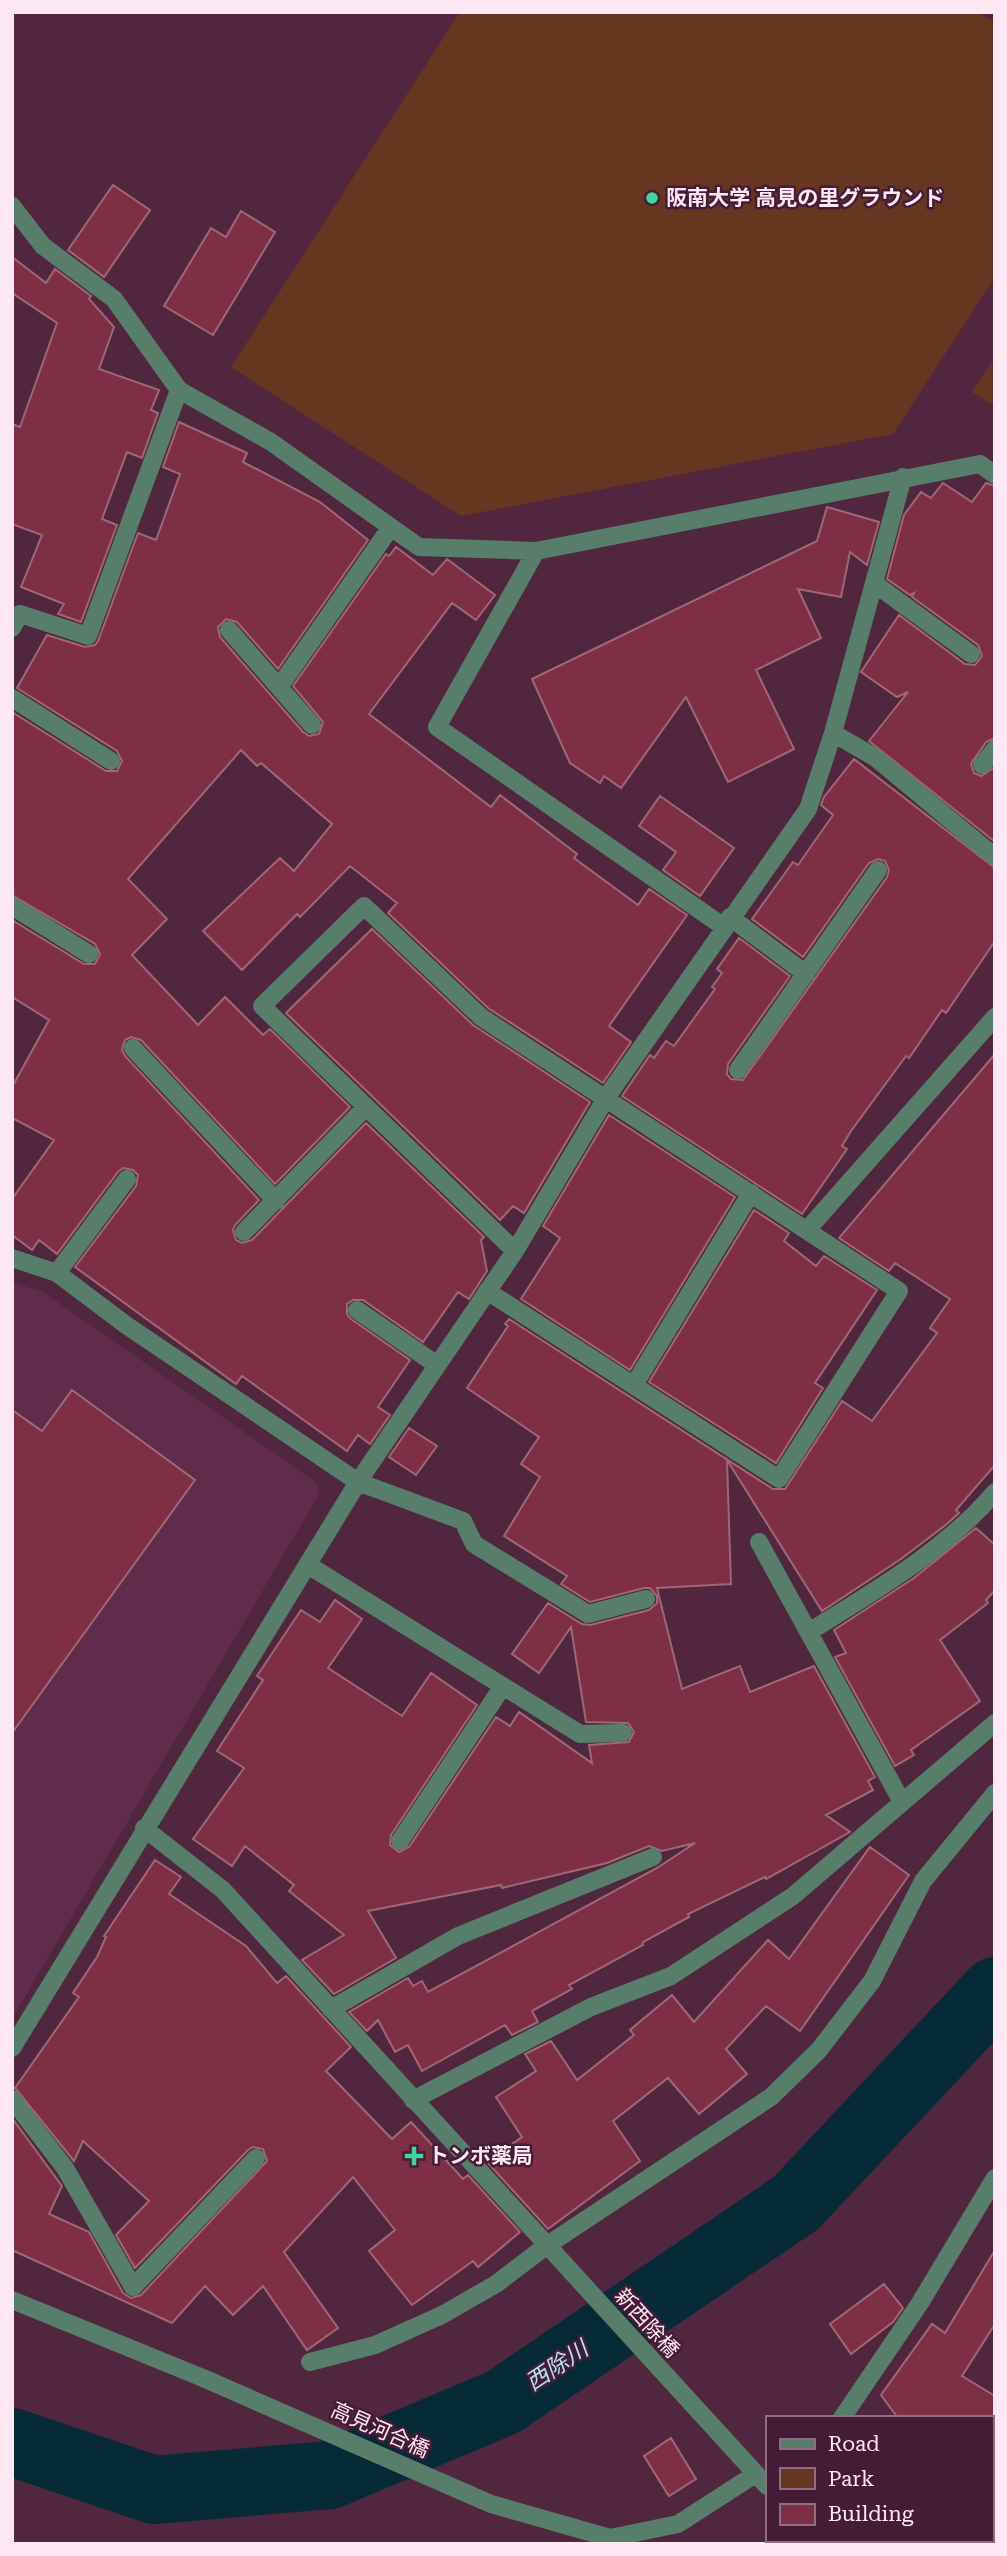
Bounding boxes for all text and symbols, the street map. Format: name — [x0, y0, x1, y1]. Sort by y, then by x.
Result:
place label: 阪南大学 高見の里グラウンド — [666, 186, 944, 210]
marker: 阪南大学 高見の里グラウンド — [644, 190, 660, 206]
place label: トンボ薬局 — [428, 2144, 533, 2168]
marker: トンボ薬局 — [406, 2148, 422, 2164]
street label: 新西除橋 — [610, 2284, 684, 2362]
water label: 西除川 — [521, 2334, 596, 2396]
street label: 高見河合橋 — [327, 2398, 433, 2462]
legend — [766, 2416, 993, 2542]
text: Road — [828, 2432, 880, 2456]
text: Park — [828, 2467, 874, 2491]
text: Building — [828, 2502, 914, 2526]

